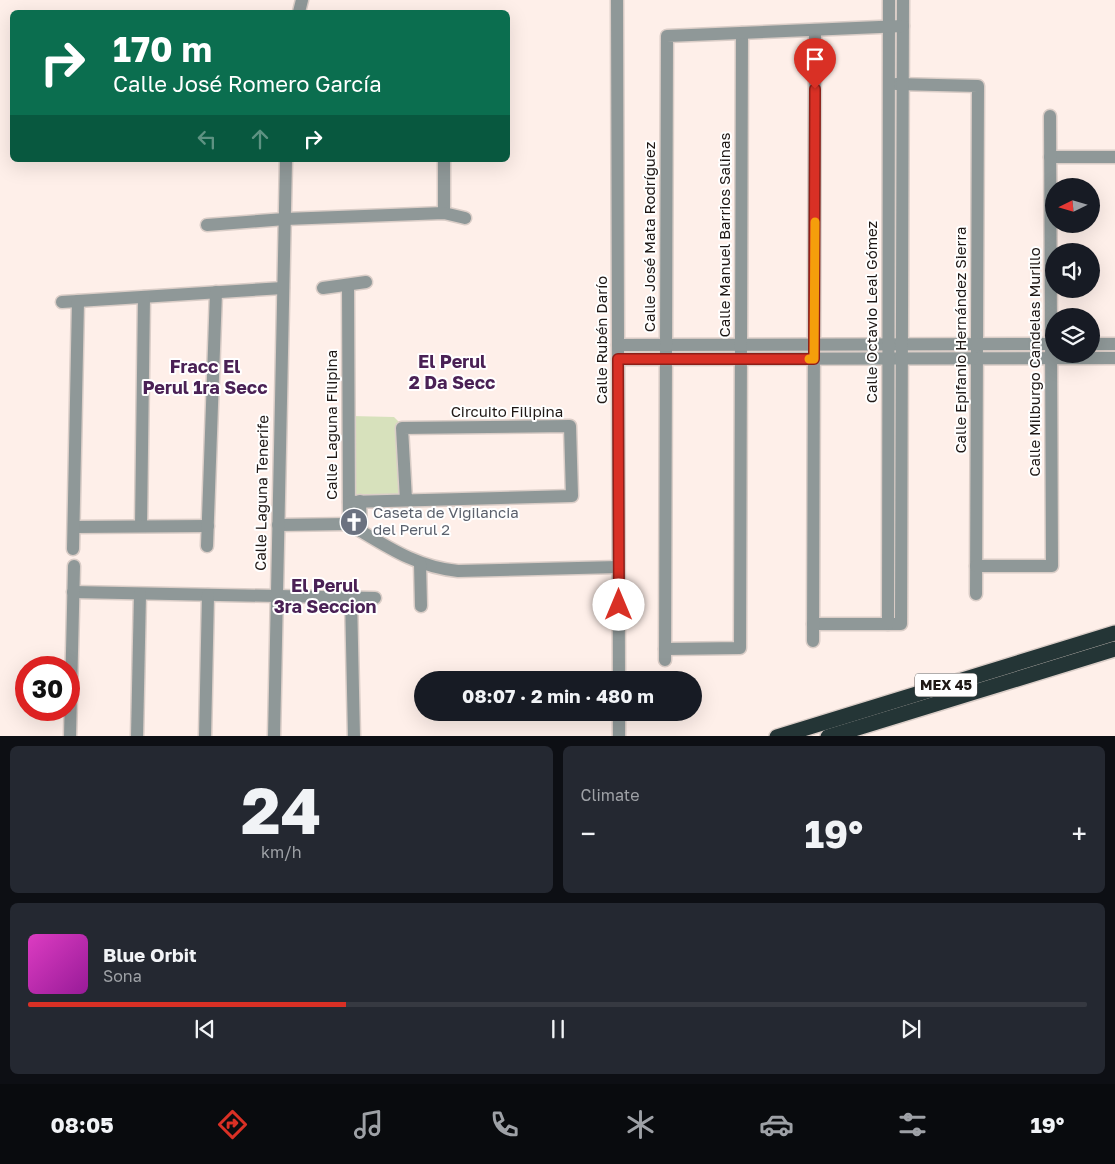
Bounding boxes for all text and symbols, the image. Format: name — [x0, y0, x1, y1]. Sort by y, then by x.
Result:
text: 170 m — [113, 28, 212, 70]
icon: right — [30, 30, 95, 95]
pin — [794, 38, 836, 89]
icon: arrive — [801, 45, 829, 73]
text: Calle José Romero García — [113, 70, 382, 97]
icon: left — [193, 125, 221, 153]
icon: ahead — [246, 125, 274, 153]
icon: right — [299, 125, 327, 153]
street label: Calle Manuel Barrios Salinas — [715, 132, 733, 338]
street label: Calle José Mata Rodríguez — [640, 141, 658, 332]
north arrow — [1045, 178, 1100, 232]
map controls — [1045, 178, 1100, 363]
street label: Calle Octavio Leal Gómez — [862, 220, 880, 403]
street label: Calle Epifanio Hernández Sierra — [951, 226, 969, 454]
button: sound — [1045, 243, 1100, 298]
street label: Calle Milburgo Candelas Murillo — [1025, 247, 1043, 477]
street label: Calle Rubén Darío — [592, 276, 610, 404]
button: layers — [1045, 308, 1100, 363]
street label: Calle Laguna Filipina — [322, 350, 340, 500]
district label: El Perul 2 Da Secc — [409, 350, 495, 393]
district label: Fracc El Perul 1ra Secc — [142, 355, 268, 398]
street label: Circuito Filipina — [451, 402, 563, 420]
street label: Calle Laguna Tenerife — [251, 415, 271, 571]
place label: Caseta de Vigilancia del Perul 2 — [373, 503, 519, 538]
church icon: Caseta de Vigilancia del Perul 2 — [339, 507, 369, 537]
district label: El Perul 3ra Seccion — [274, 574, 376, 617]
position arrow — [592, 578, 644, 630]
speed limit sign: 30 — [15, 656, 80, 721]
road number: MEX 45 — [915, 674, 977, 696]
text: 08:07 · 2 min · 480 m — [462, 684, 654, 707]
text: 24 — [241, 770, 321, 848]
text: Climate — [581, 785, 640, 805]
text: 19° — [804, 811, 863, 856]
text: − — [581, 817, 596, 850]
text: + — [1072, 817, 1087, 850]
text: km/h — [261, 842, 302, 862]
text: Blue Orbit — [103, 943, 197, 966]
text: Sona — [103, 966, 142, 986]
icon: previous — [191, 1015, 219, 1043]
icon: pause — [544, 1015, 572, 1043]
icon: next — [897, 1015, 925, 1043]
icon: directions — [215, 1107, 250, 1142]
icon: music — [351, 1107, 386, 1142]
icon: phone — [487, 1107, 522, 1142]
icon: climate — [623, 1107, 658, 1142]
icon: car — [759, 1107, 794, 1142]
icon: filters — [895, 1107, 930, 1142]
text: 08:05 — [50, 1111, 114, 1138]
text: 19° — [1031, 1111, 1064, 1138]

